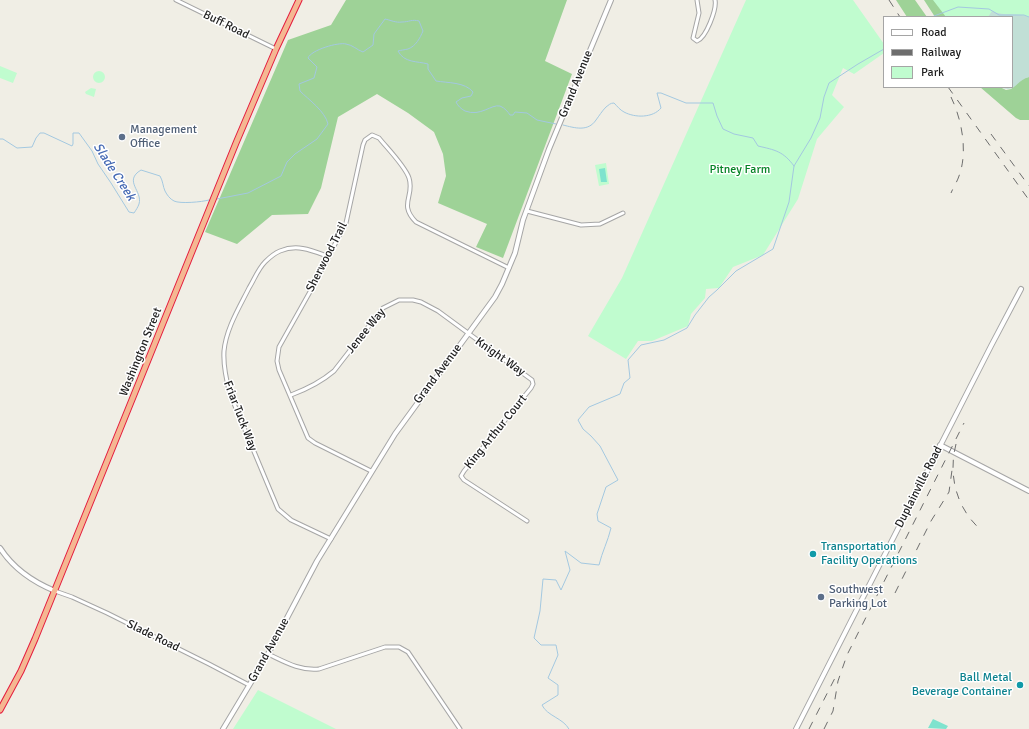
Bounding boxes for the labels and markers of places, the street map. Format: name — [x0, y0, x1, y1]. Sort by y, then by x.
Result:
place label: Management Office — [130, 123, 197, 151]
marker: Management Office — [117, 132, 127, 142]
place label: Transportation Facility Operations — [821, 540, 917, 568]
marker: Transportation Facility Operations — [808, 549, 818, 559]
place label: Southwest Parking Lot — [829, 583, 887, 611]
marker: Southwest Parking Lot — [816, 592, 826, 602]
place label: Ball Metal Beverage Container — [912, 671, 1012, 699]
marker: Ball Metal Beverage Container — [1015, 680, 1025, 690]

